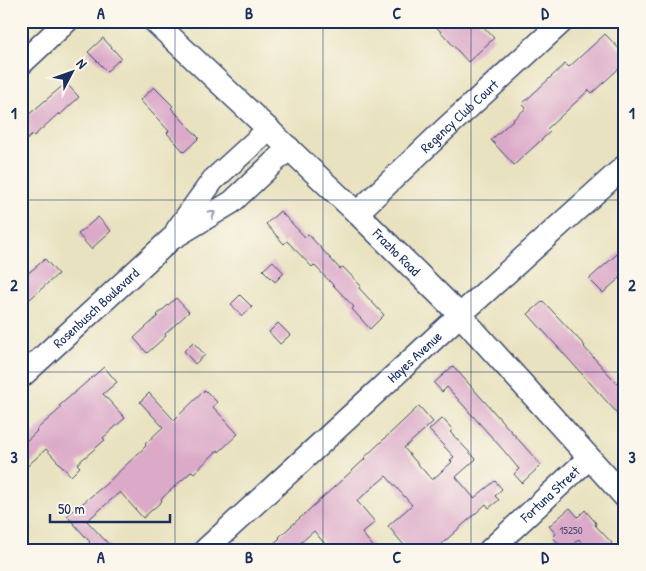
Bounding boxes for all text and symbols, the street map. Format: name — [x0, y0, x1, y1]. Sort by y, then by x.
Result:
text: A — [97, 2, 105, 24]
text: B — [245, 2, 253, 24]
text: C — [393, 2, 402, 24]
text: D — [541, 2, 549, 24]
north arrow — [48, 48, 98, 98]
text: N — [73, 54, 92, 73]
street label: Regency Club Court — [416, 75, 502, 157]
text: 1 — [11, 102, 17, 124]
text: 1 — [629, 102, 635, 124]
one-way arrow — [207, 210, 216, 220]
street label: Frazho Road — [368, 223, 425, 280]
street label: Rosenbusch Boulevard — [49, 263, 143, 352]
text: 2 — [10, 274, 18, 296]
text: 2 — [628, 274, 636, 296]
street label: Hayes Avenue — [383, 326, 446, 386]
text: 3 — [10, 446, 18, 468]
text: 3 — [628, 446, 636, 468]
street label: Fortuna Street — [515, 461, 584, 527]
scale bar — [50, 491, 170, 523]
text: 50 m — [58, 498, 85, 519]
house number: 15250 — [559, 523, 583, 537]
text: A — [97, 546, 105, 568]
text: B — [245, 546, 253, 568]
text: C — [393, 546, 402, 568]
text: D — [541, 546, 549, 568]

